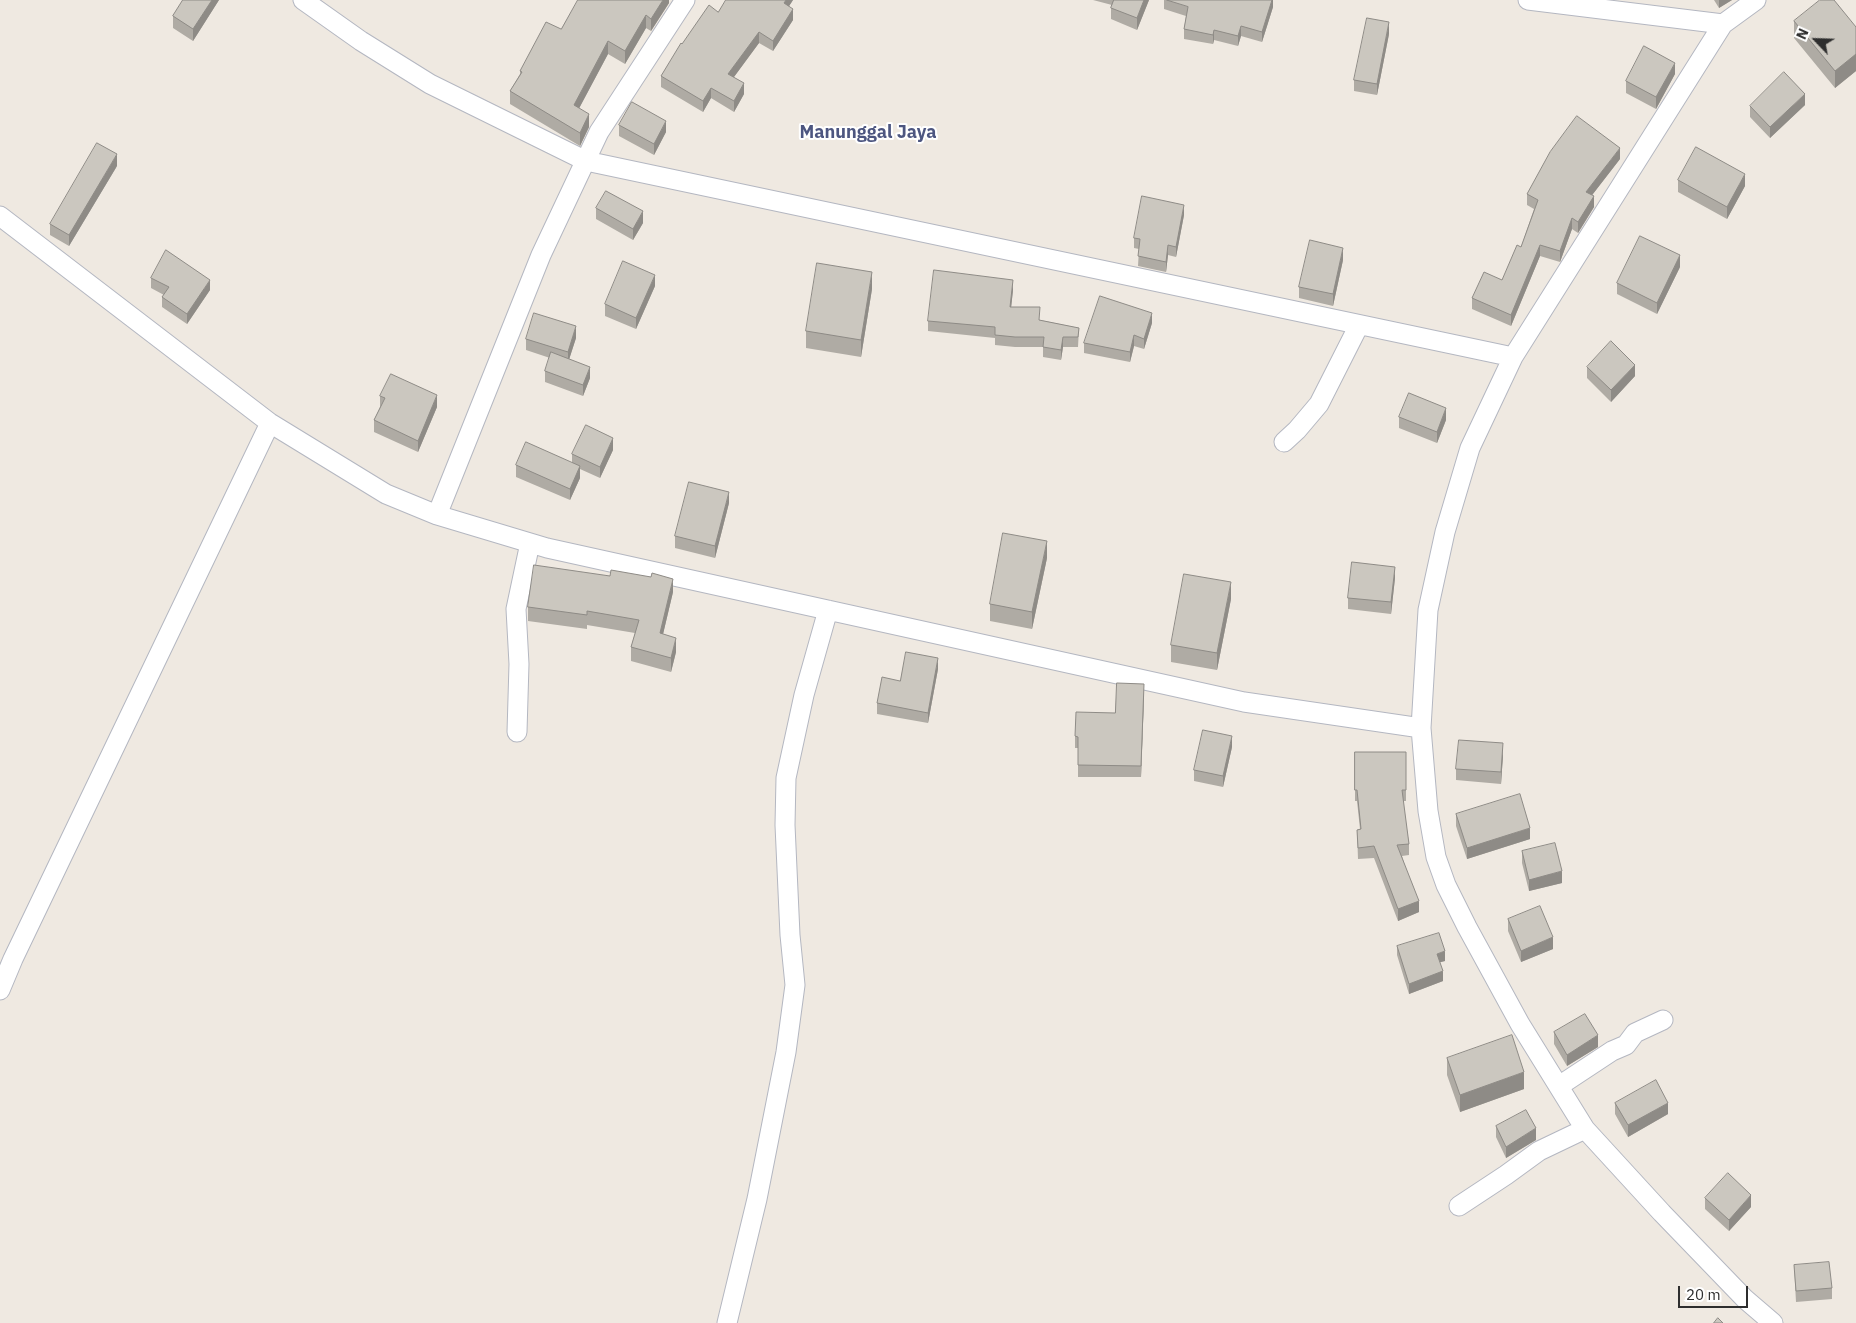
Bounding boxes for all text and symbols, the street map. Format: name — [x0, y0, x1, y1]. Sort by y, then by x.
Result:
north arrow — [1791, 15, 1841, 65]
text: N — [1792, 26, 1813, 42]
district label: Manunggal Jaya — [800, 122, 936, 144]
scale bar — [1681, 1276, 1751, 1308]
text: 20 m — [1686, 1285, 1721, 1304]

